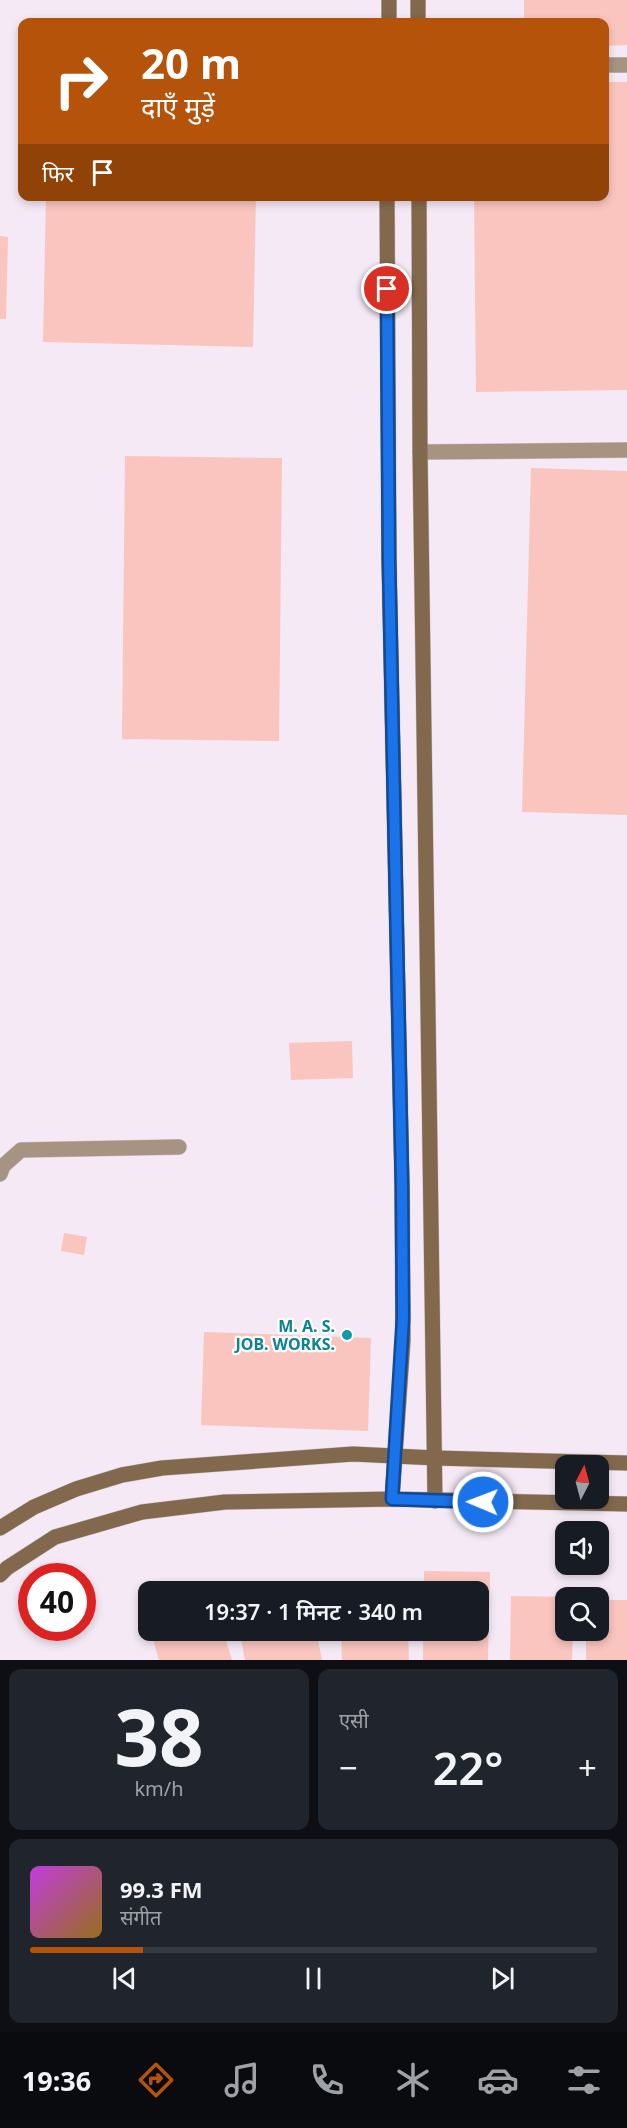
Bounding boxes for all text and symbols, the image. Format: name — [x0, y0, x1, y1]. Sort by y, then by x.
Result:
text: 20 m — [141, 34, 241, 91]
icon: right — [42, 42, 120, 120]
text: दाएँ मुड़ें — [141, 88, 215, 125]
icon: arrive — [86, 156, 119, 189]
text: फिर — [42, 158, 74, 188]
pin — [361, 263, 412, 314]
icon: arrive — [370, 272, 403, 305]
place label: M. A. S. JOB. WORKS. — [234, 1315, 335, 1355]
marker: M. A. S. JOB. WORKS. — [340, 1328, 354, 1342]
north arrow — [555, 1455, 609, 1509]
map controls — [555, 1455, 609, 1641]
position arrow — [451, 1470, 515, 1534]
button: sound — [555, 1521, 609, 1575]
speed limit sign: 40 — [18, 1563, 96, 1641]
button: search — [555, 1587, 609, 1641]
text: 19:37 · 1 मिनट · 340 m — [204, 1596, 423, 1626]
text: 38 — [114, 1683, 204, 1789]
text: एसी — [339, 1707, 369, 1734]
text: 22° — [433, 1737, 503, 1798]
text: − — [339, 1745, 358, 1790]
text: + — [578, 1745, 597, 1790]
text: km/h — [134, 1775, 184, 1802]
text: 99.3 FM — [120, 1874, 202, 1904]
text: संगीत — [120, 1904, 161, 1931]
icon: previous — [108, 1962, 141, 1995]
icon: pause — [297, 1962, 330, 1995]
icon: next — [486, 1962, 519, 1995]
icon: directions — [135, 2059, 177, 2101]
icon: music — [221, 2059, 263, 2101]
icon: phone — [306, 2059, 348, 2101]
icon: climate — [392, 2059, 434, 2101]
icon: car — [477, 2059, 519, 2101]
icon: filters — [563, 2059, 605, 2101]
text: 19:36 — [22, 2062, 91, 2099]

